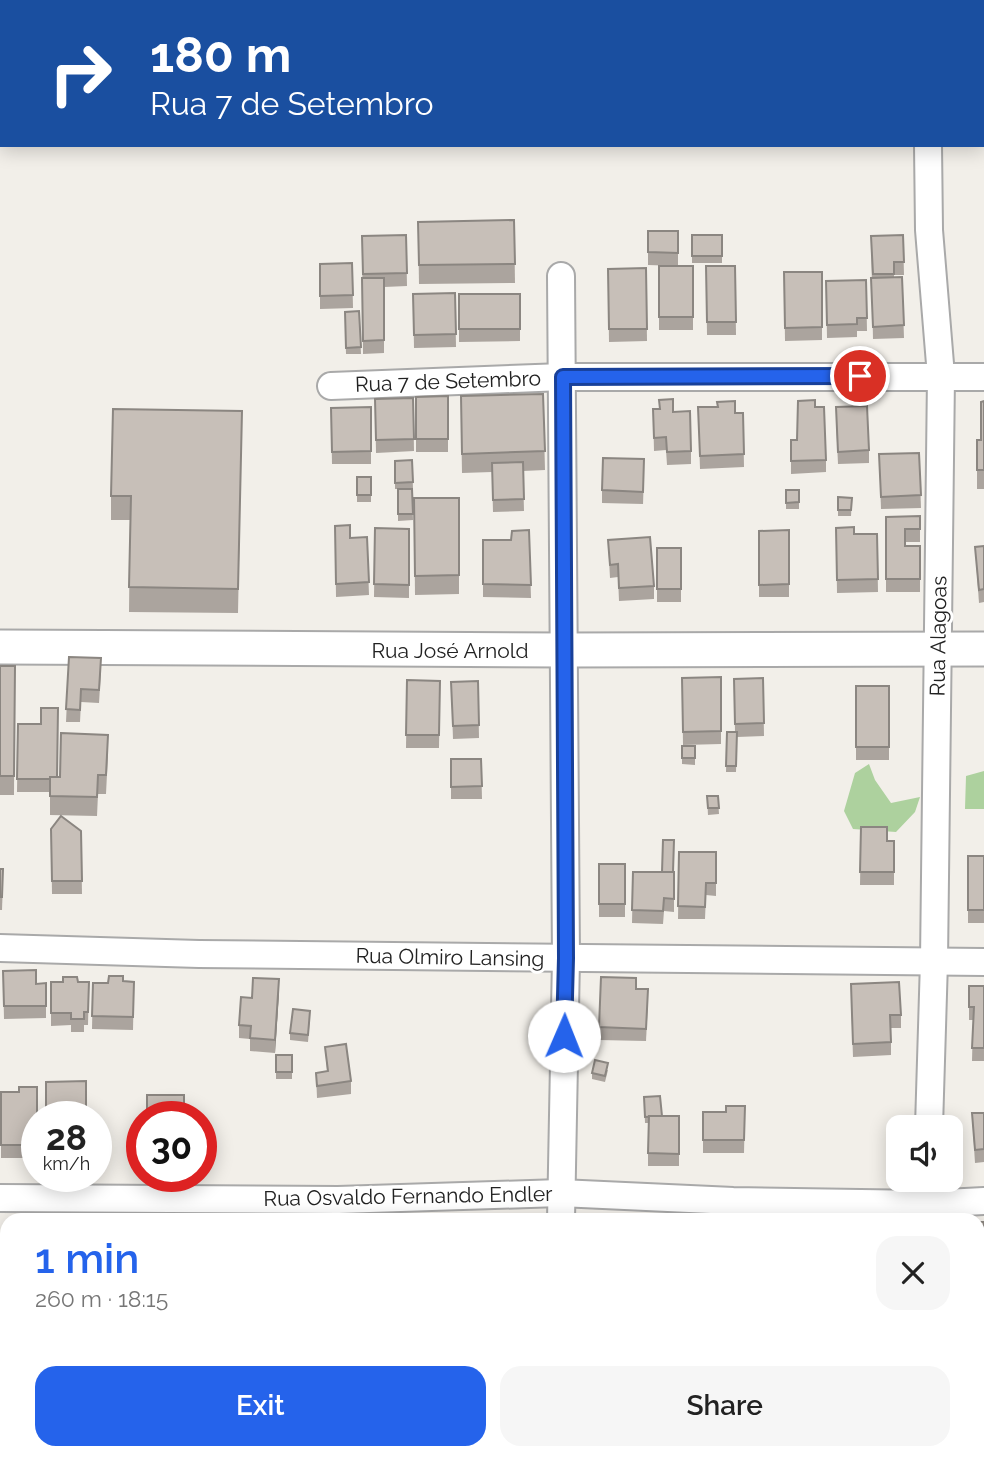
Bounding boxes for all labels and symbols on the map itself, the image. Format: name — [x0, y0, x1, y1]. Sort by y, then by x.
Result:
pin — [830, 346, 890, 406]
street label: Rua 7 de Setembro — [355, 365, 541, 397]
street label: Rua Alagoas — [924, 575, 952, 697]
street label: Rua José Arnold — [372, 638, 528, 663]
street label: Rua Olmiro Lansing — [355, 943, 545, 971]
position arrow — [527, 999, 601, 1073]
speed limit sign: 30 — [126, 1101, 217, 1192]
street label: Rua Osvaldo Fernando Endler — [263, 1181, 553, 1211]

